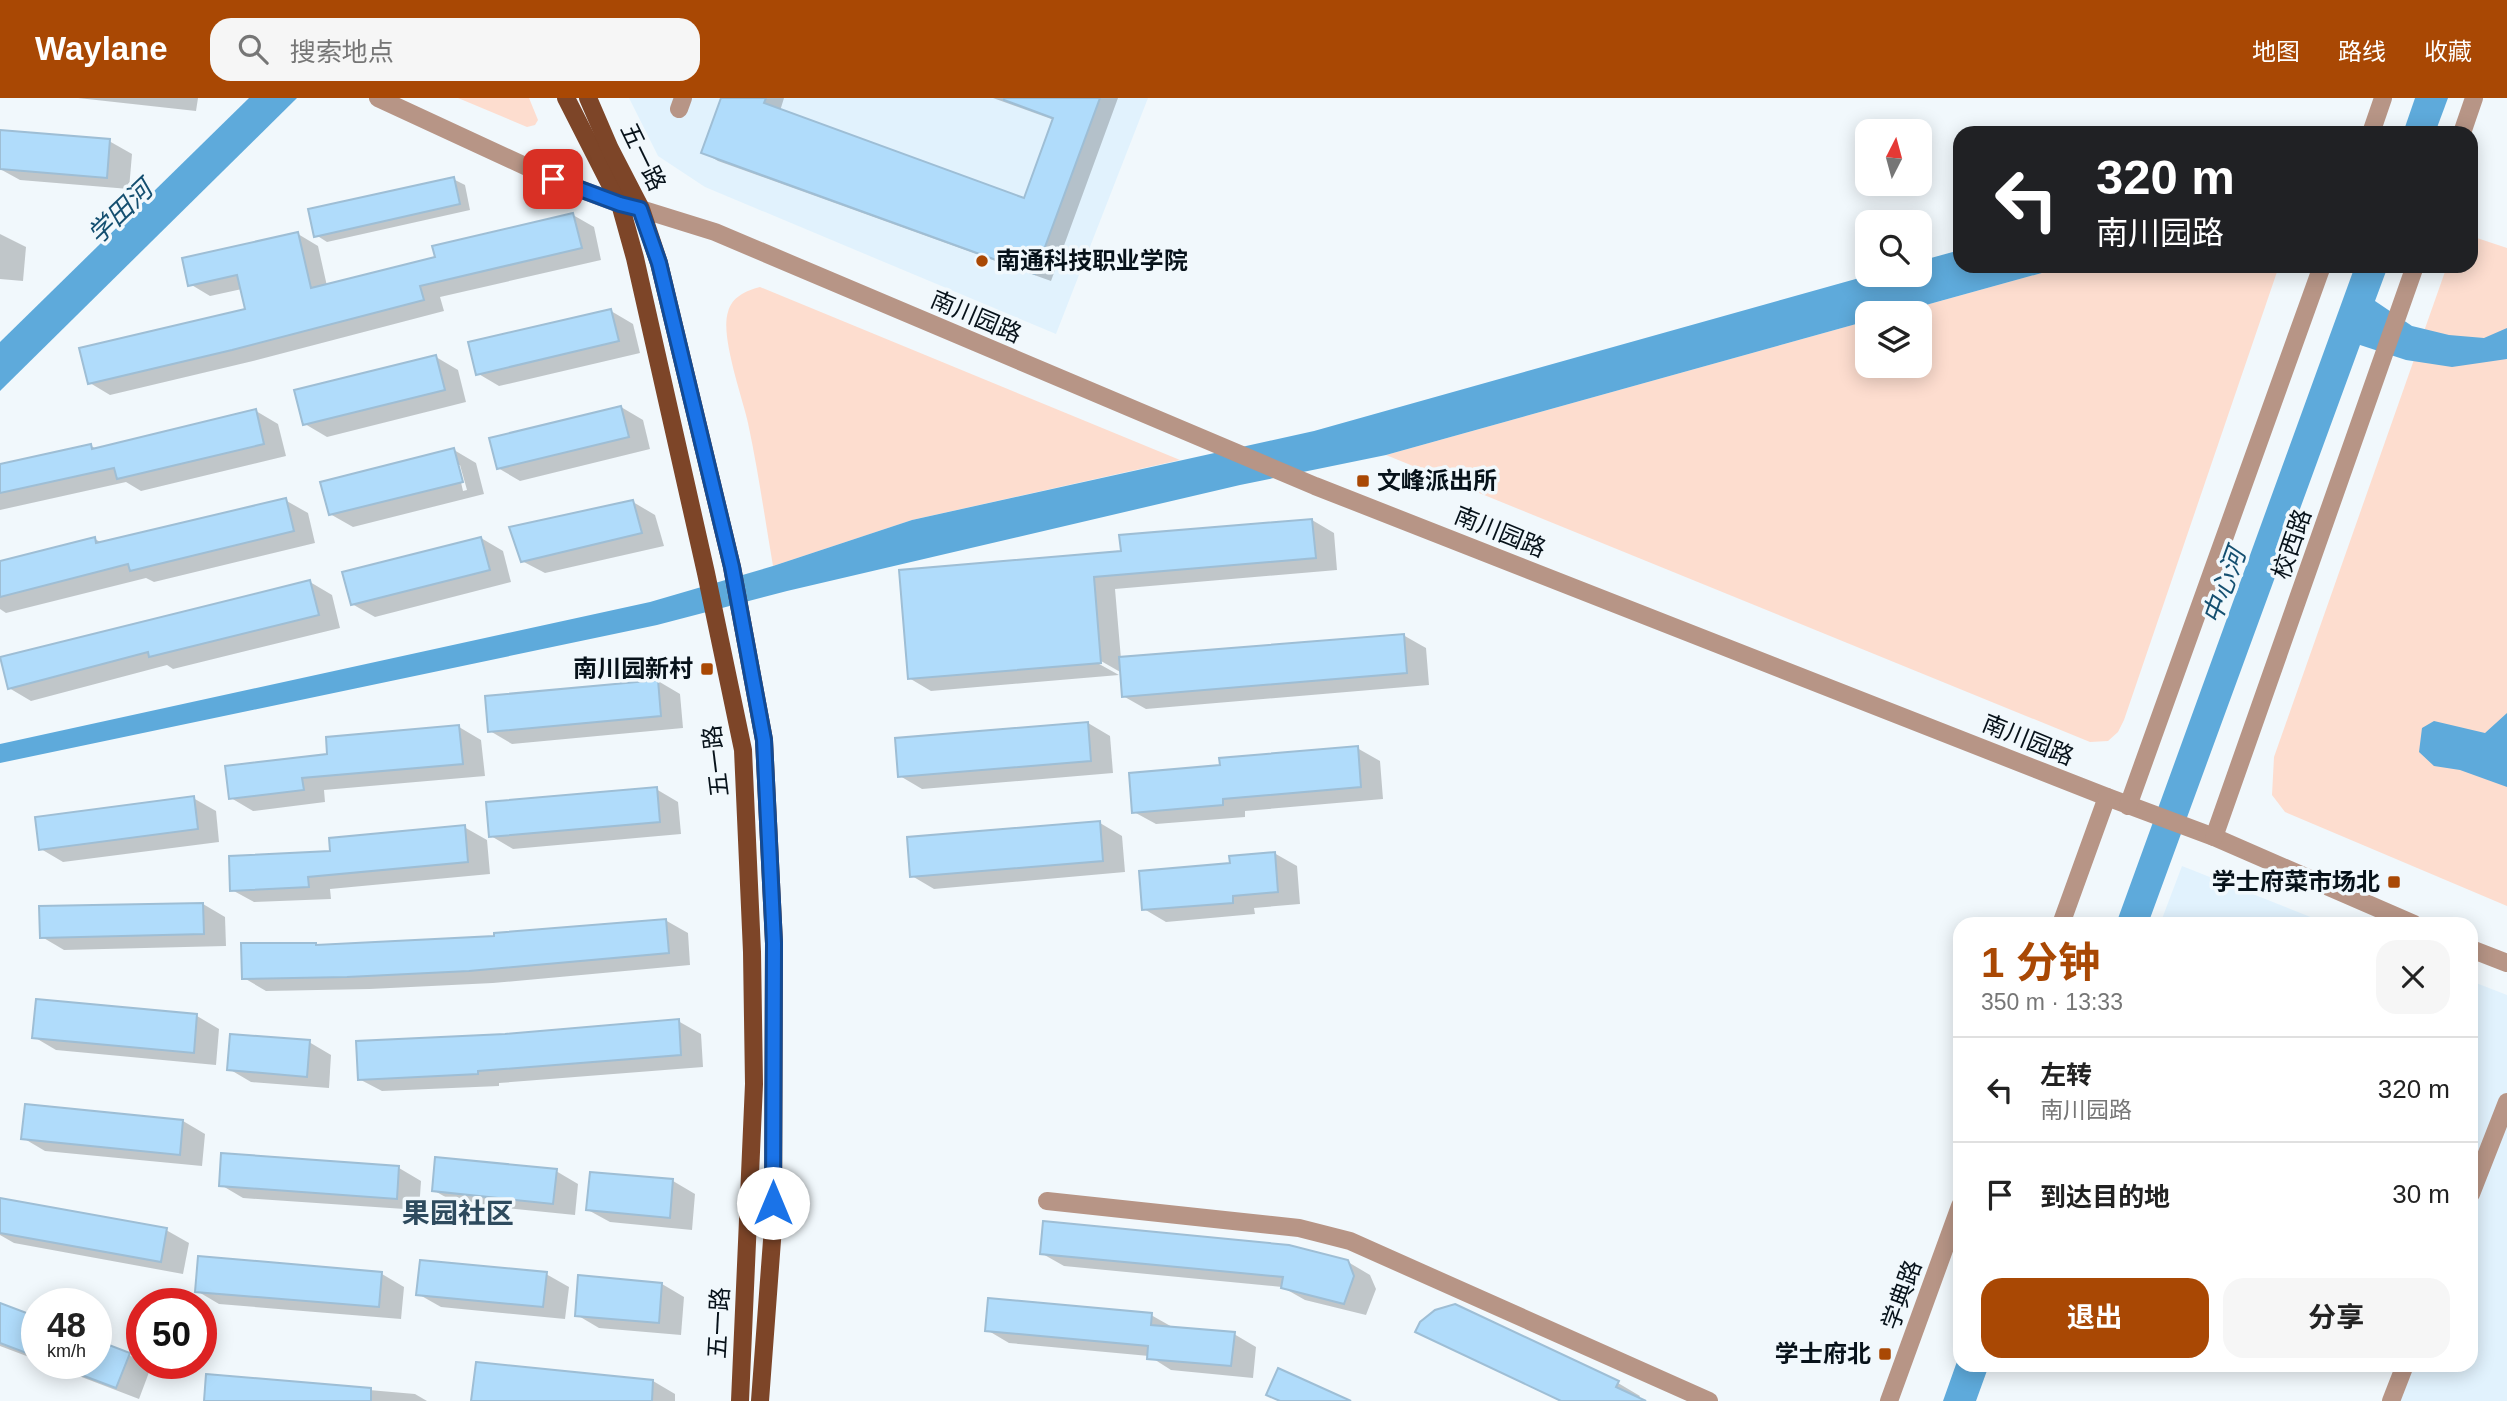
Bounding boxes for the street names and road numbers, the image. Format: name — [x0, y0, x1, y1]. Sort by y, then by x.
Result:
street label: 五一路 — [616, 119, 671, 195]
street label: 南川园路 — [927, 285, 1026, 348]
street label: 南川园路 — [1451, 501, 1550, 562]
street label: 校西路 — [2267, 505, 2316, 582]
street label: 南川园路 — [1979, 709, 2078, 770]
street label: 五一路 — [698, 724, 733, 798]
street label: 学典路 — [1877, 1256, 1927, 1333]
street label: 五一路 — [703, 1286, 734, 1360]

